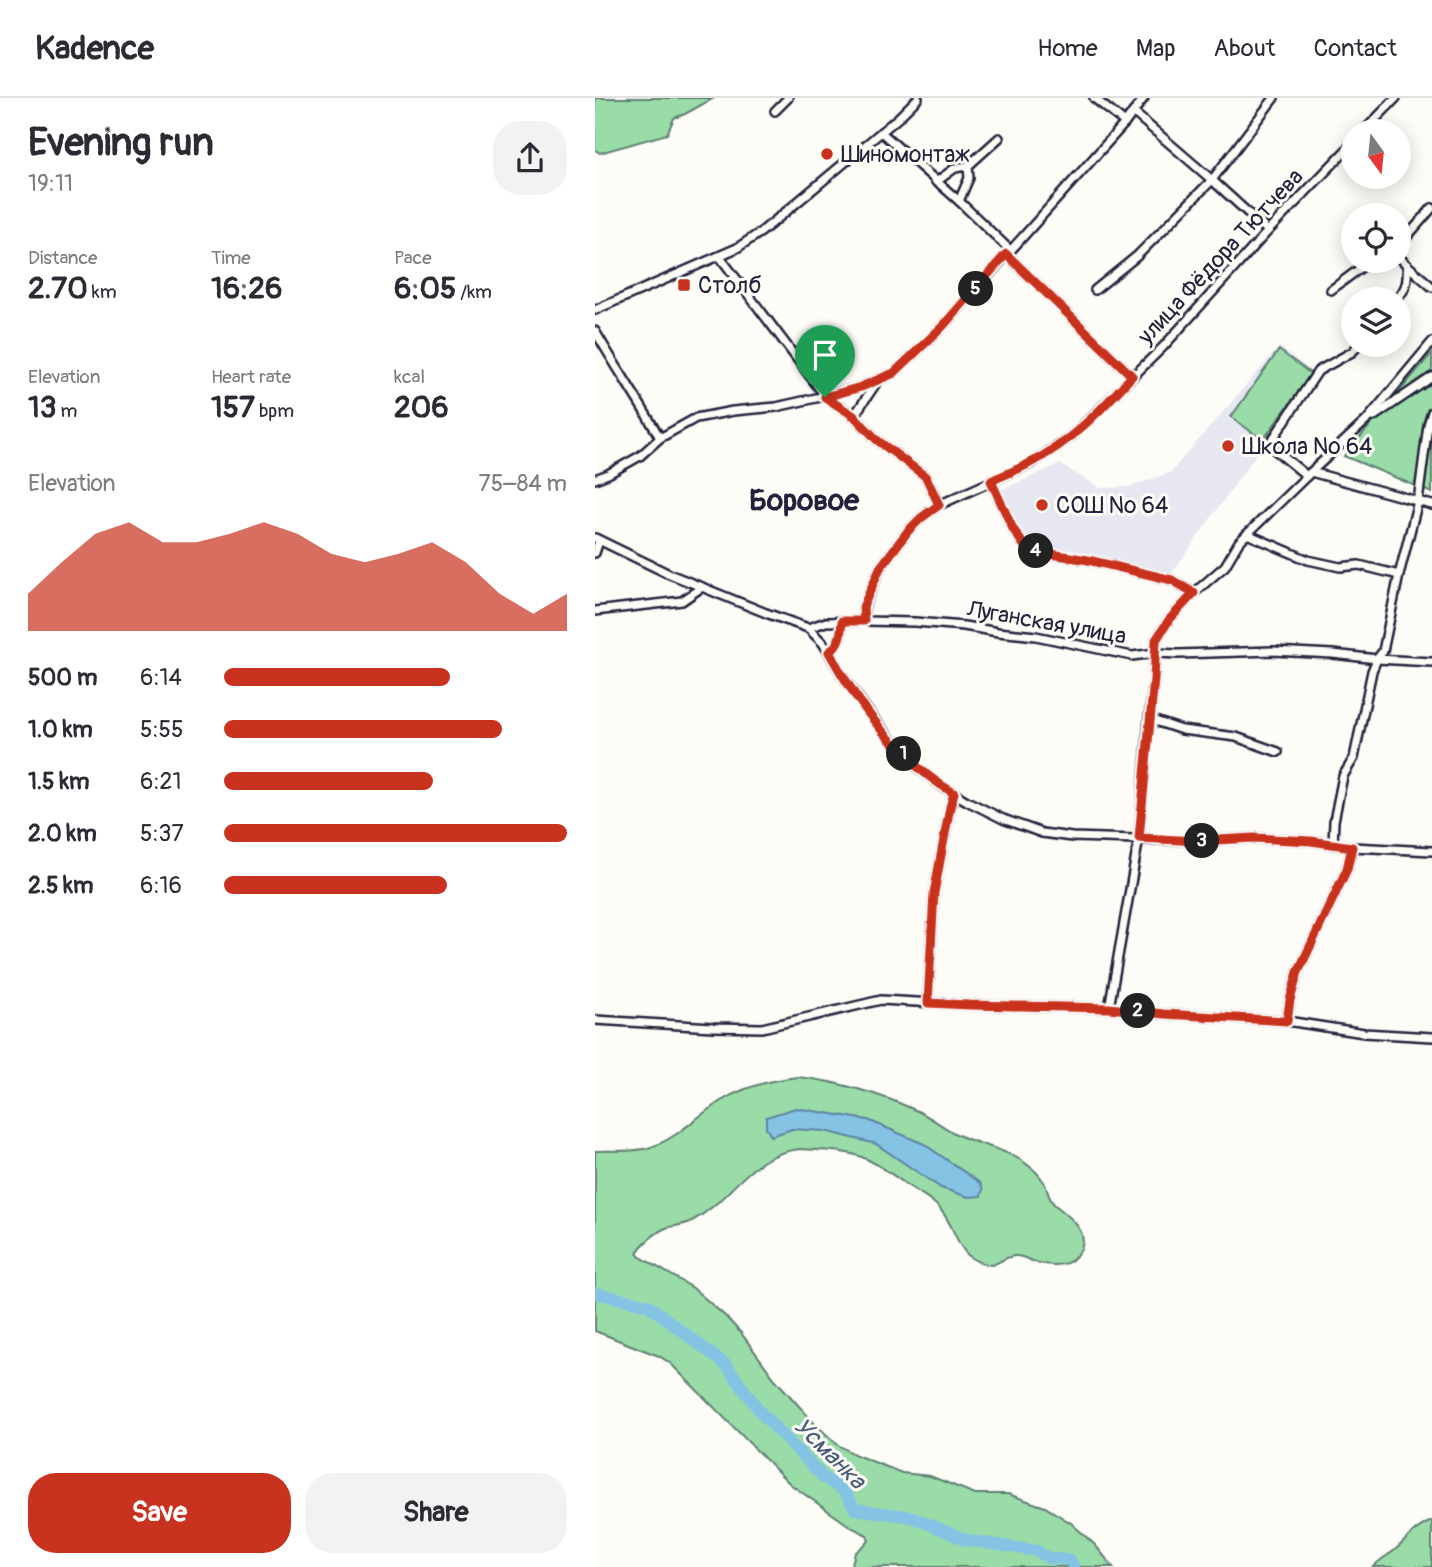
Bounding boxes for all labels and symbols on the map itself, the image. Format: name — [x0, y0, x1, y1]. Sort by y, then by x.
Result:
north arrow — [1341, 119, 1411, 189]
place label: Шиномонтаж — [841, 140, 970, 169]
marker: Шиномонтаж — [819, 146, 835, 162]
street label: улица Фёдора Тютчева — [1131, 162, 1309, 351]
place label: Столб — [698, 271, 761, 300]
pin: 5 — [959, 272, 993, 306]
marker: Столб — [676, 277, 692, 293]
pin — [795, 325, 855, 397]
place label: Школа № 64 — [1242, 432, 1372, 461]
marker: Школа № 64 — [1220, 438, 1236, 454]
district label: Боровое — [749, 482, 860, 519]
place label: СОШ № 64 — [1056, 491, 1168, 520]
marker: СОШ № 64 — [1034, 497, 1050, 513]
pin: 4 — [1019, 533, 1053, 568]
street label: Луганская улица — [964, 594, 1129, 651]
pin: 1 — [887, 736, 921, 772]
pin: 3 — [1185, 824, 1219, 858]
pin: 2 — [1121, 993, 1155, 1028]
water label: Усманка — [788, 1412, 873, 1496]

